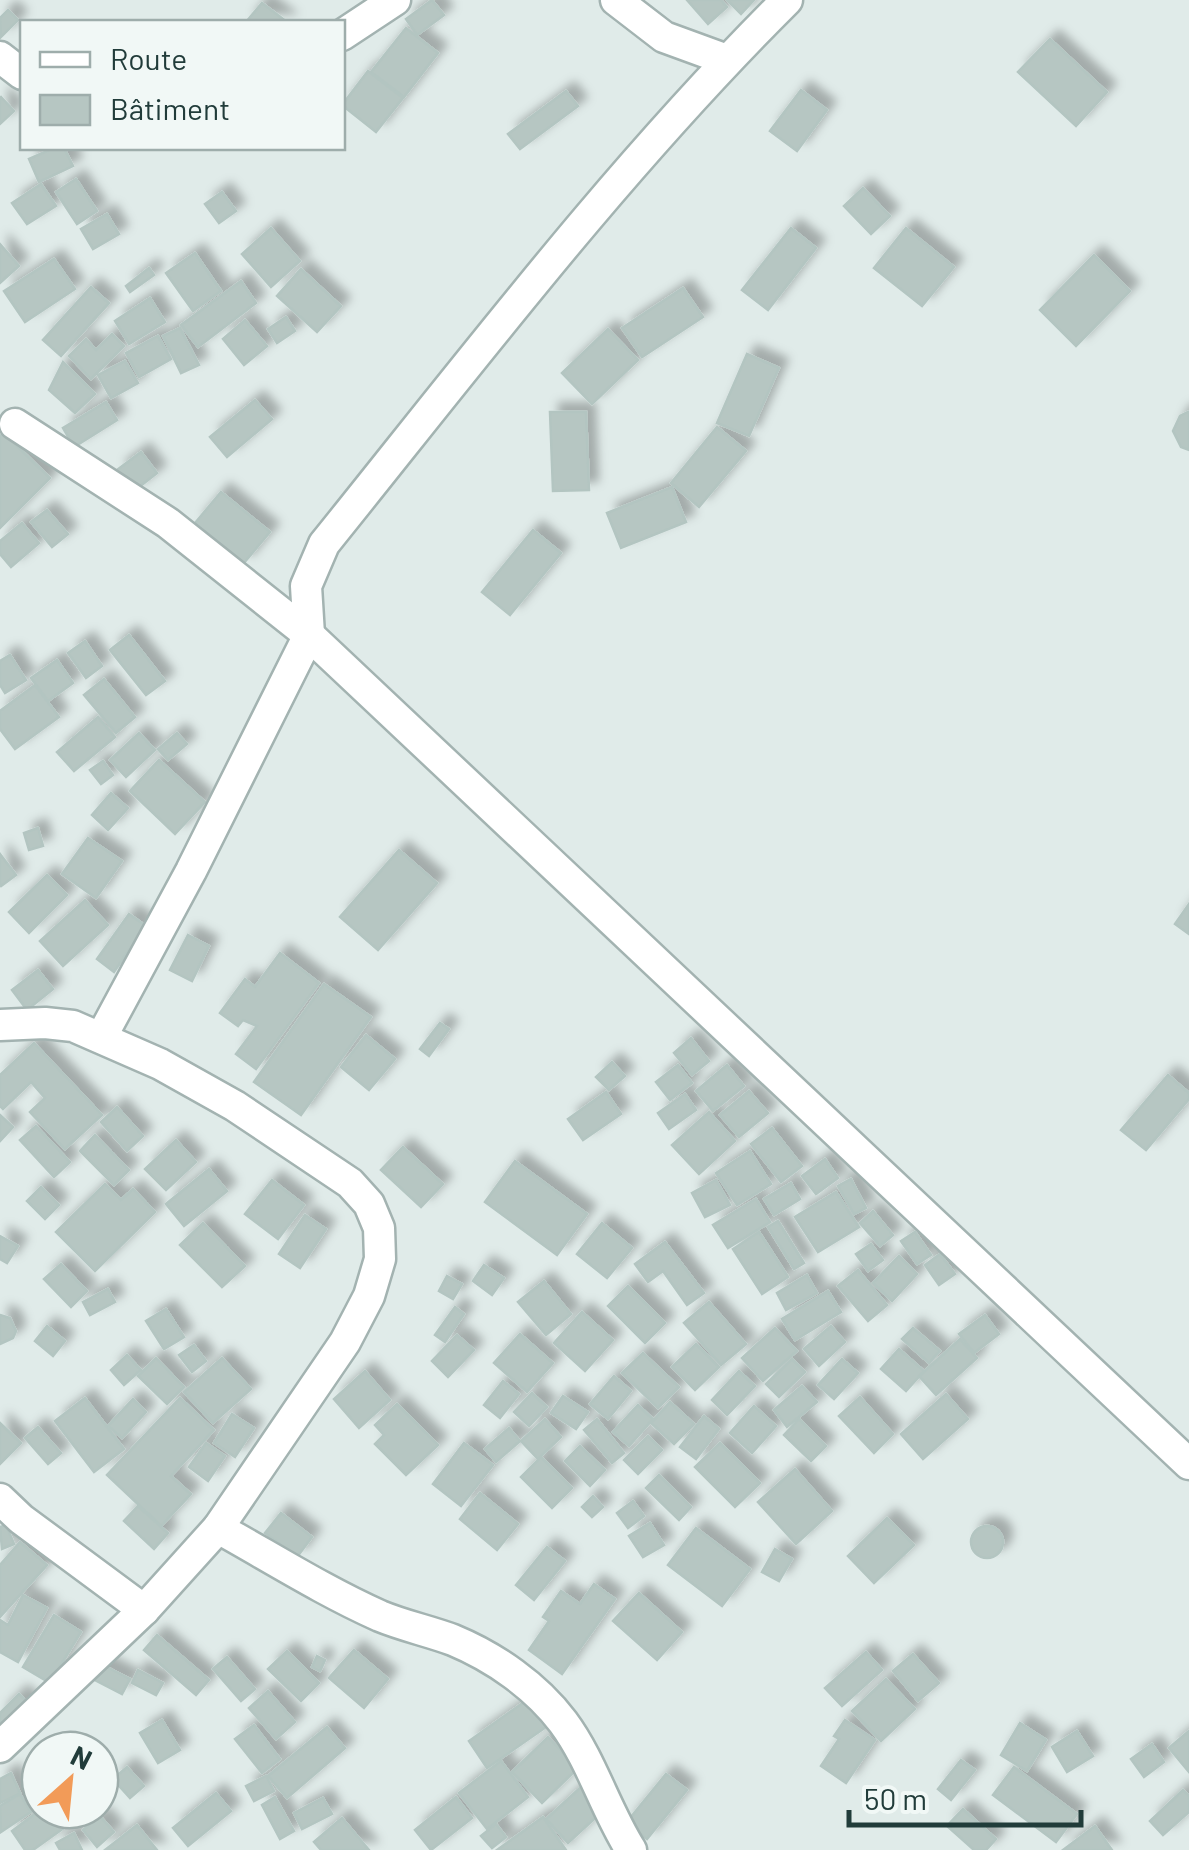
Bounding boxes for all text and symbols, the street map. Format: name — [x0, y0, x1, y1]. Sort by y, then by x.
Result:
legend — [20, 20, 345, 150]
text: Route — [110, 40, 187, 76]
text: Bâtiment — [110, 90, 230, 126]
north arrow — [20, 1730, 120, 1830]
text: N — [66, 1737, 98, 1776]
scale bar — [849, 1765, 1082, 1827]
text: 50 m — [864, 1780, 927, 1816]

